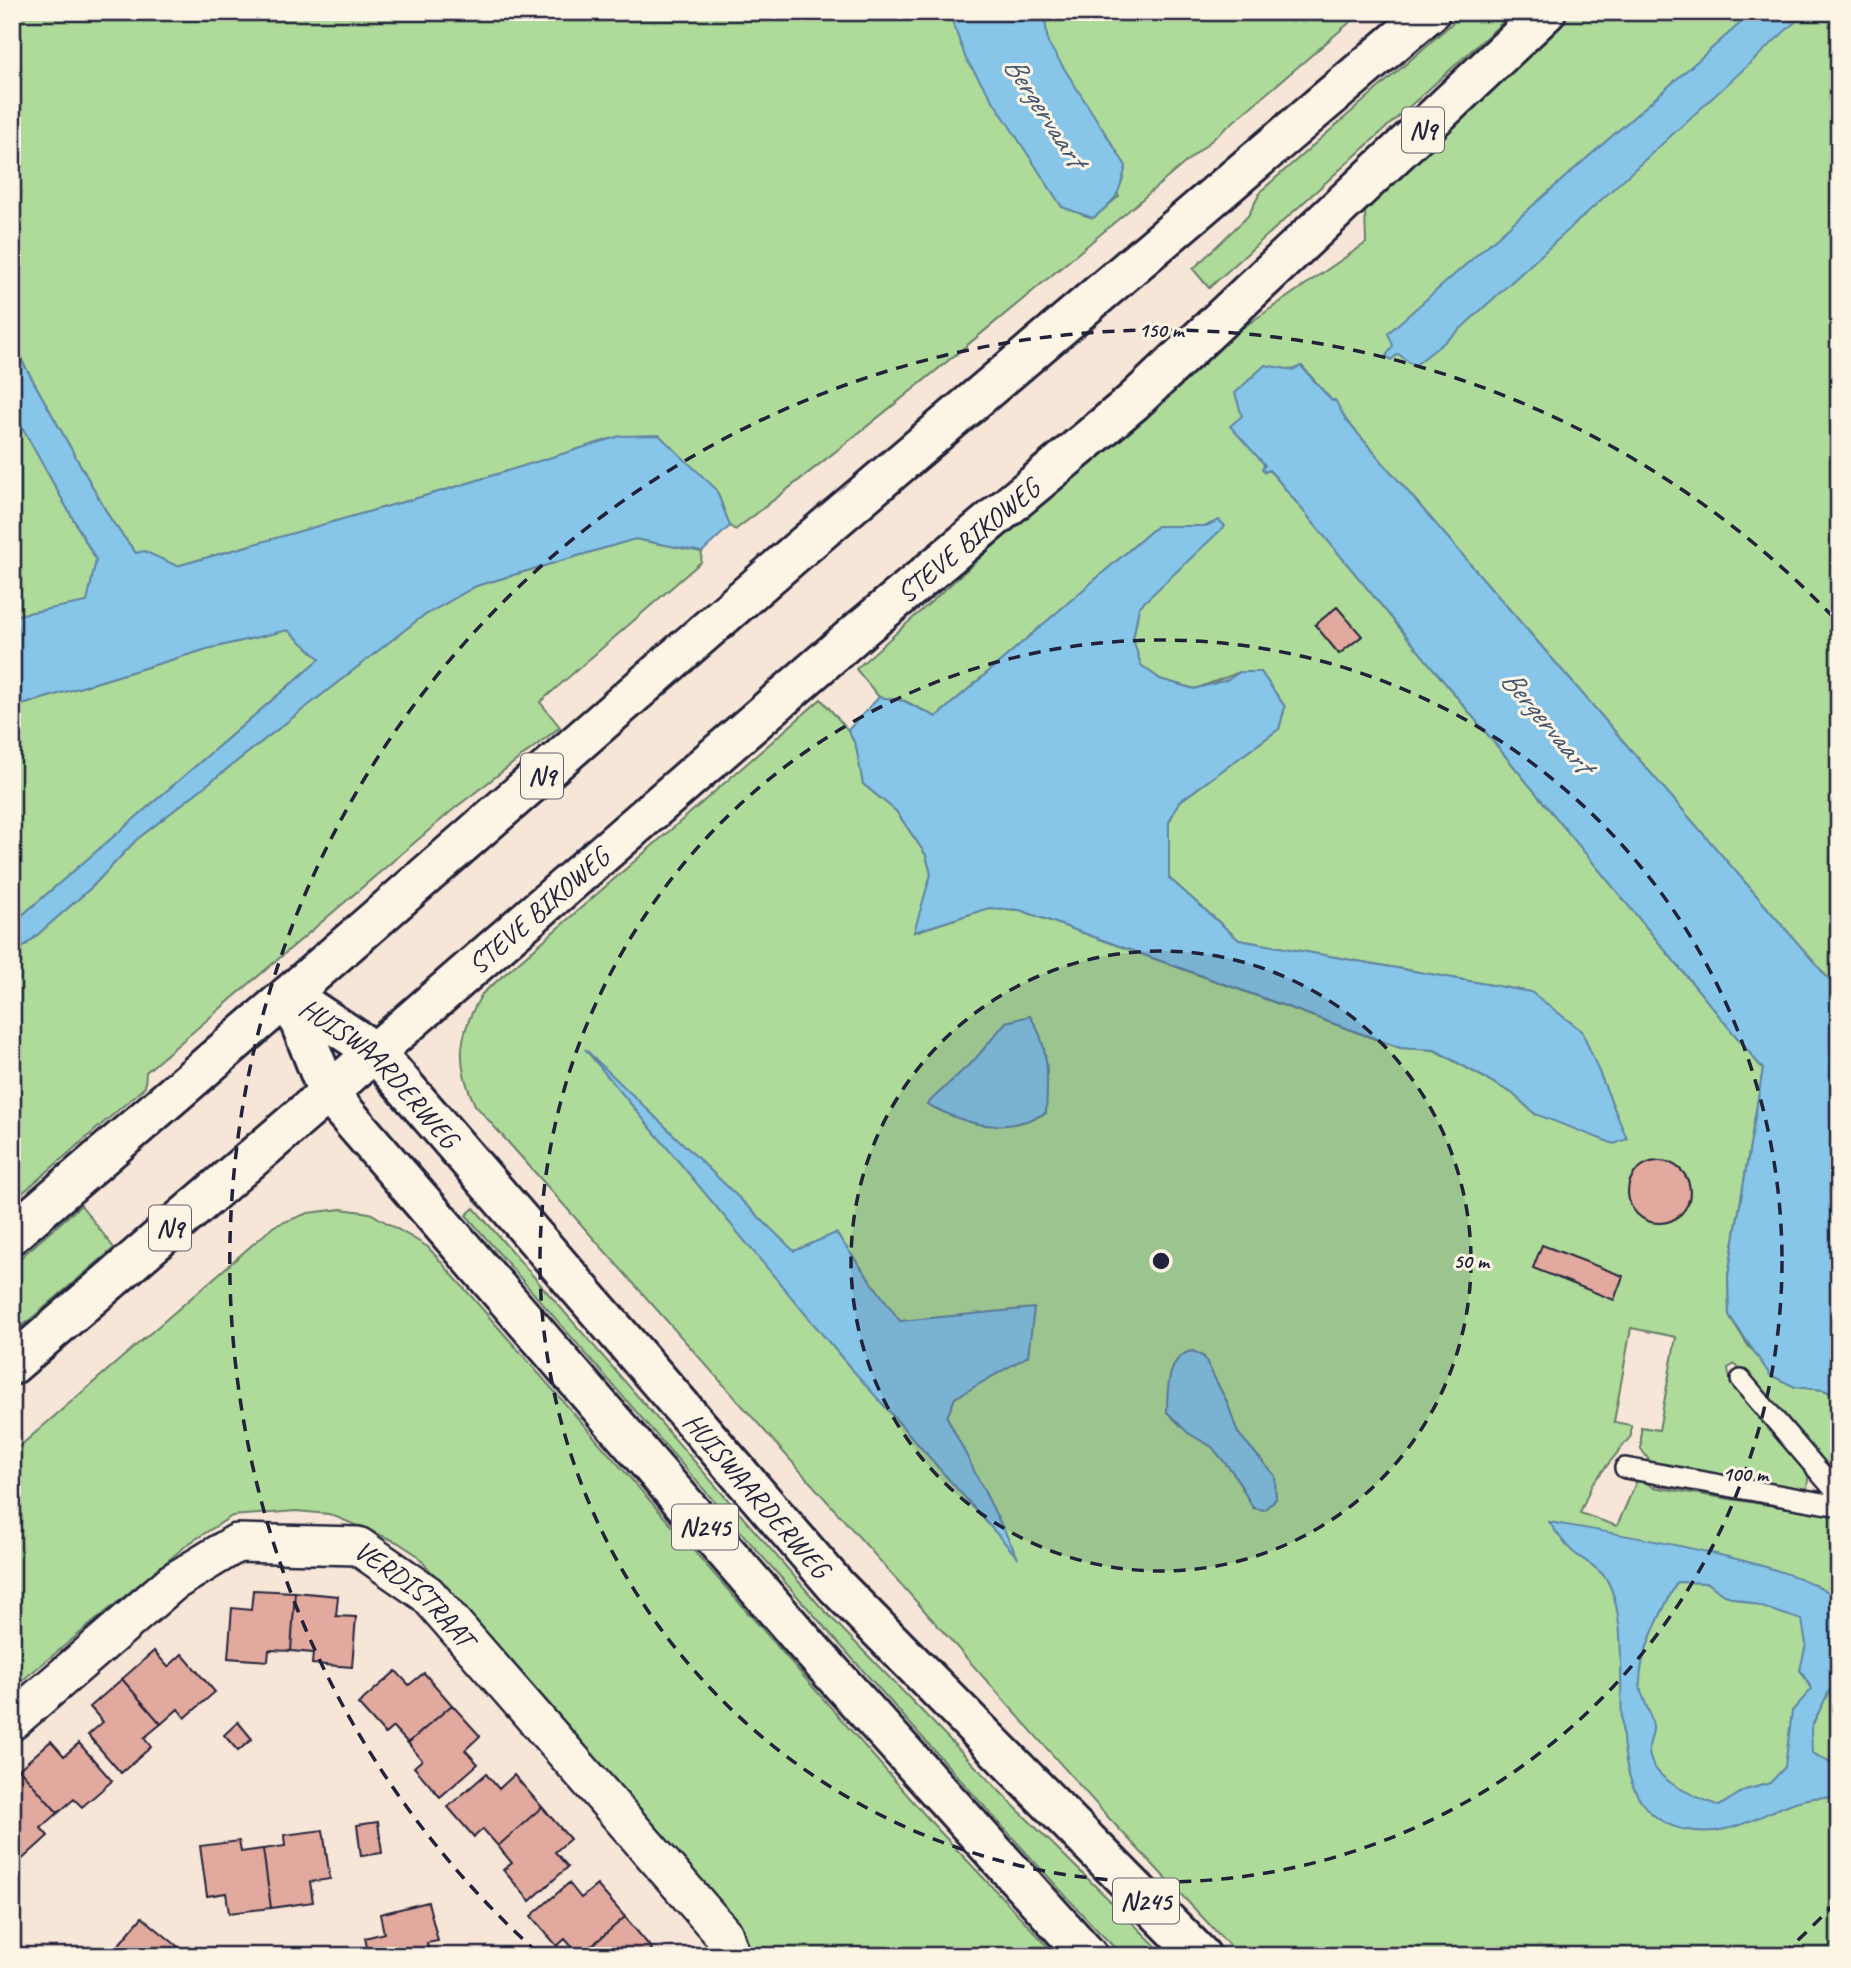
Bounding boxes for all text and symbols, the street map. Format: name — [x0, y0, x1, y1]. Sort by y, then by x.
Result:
water label: Bergervaart — [995, 49, 1098, 179]
road number: N9 — [1402, 108, 1444, 153]
text: 150 m — [1138, 317, 1186, 343]
street label: STEVE BIKOWEG — [889, 468, 1049, 610]
water label: Bergervaart — [1493, 662, 1606, 786]
road number: N9 — [521, 754, 563, 798]
street label: STEVE BIKOWEG — [460, 837, 618, 981]
street label: HUISWAARDERWEG — [293, 989, 469, 1157]
road number: N9 — [149, 1205, 191, 1250]
text: 50 m — [1453, 1248, 1491, 1274]
centre of rings — [1149, 1249, 1173, 1273]
street label: HUISWAARDERWEG — [676, 1405, 840, 1587]
text: 100 m — [1722, 1461, 1770, 1487]
road number: N245 — [672, 1504, 738, 1550]
street label: VERDISTRAAT — [348, 1532, 487, 1659]
road number: N245 — [1113, 1878, 1179, 1924]

